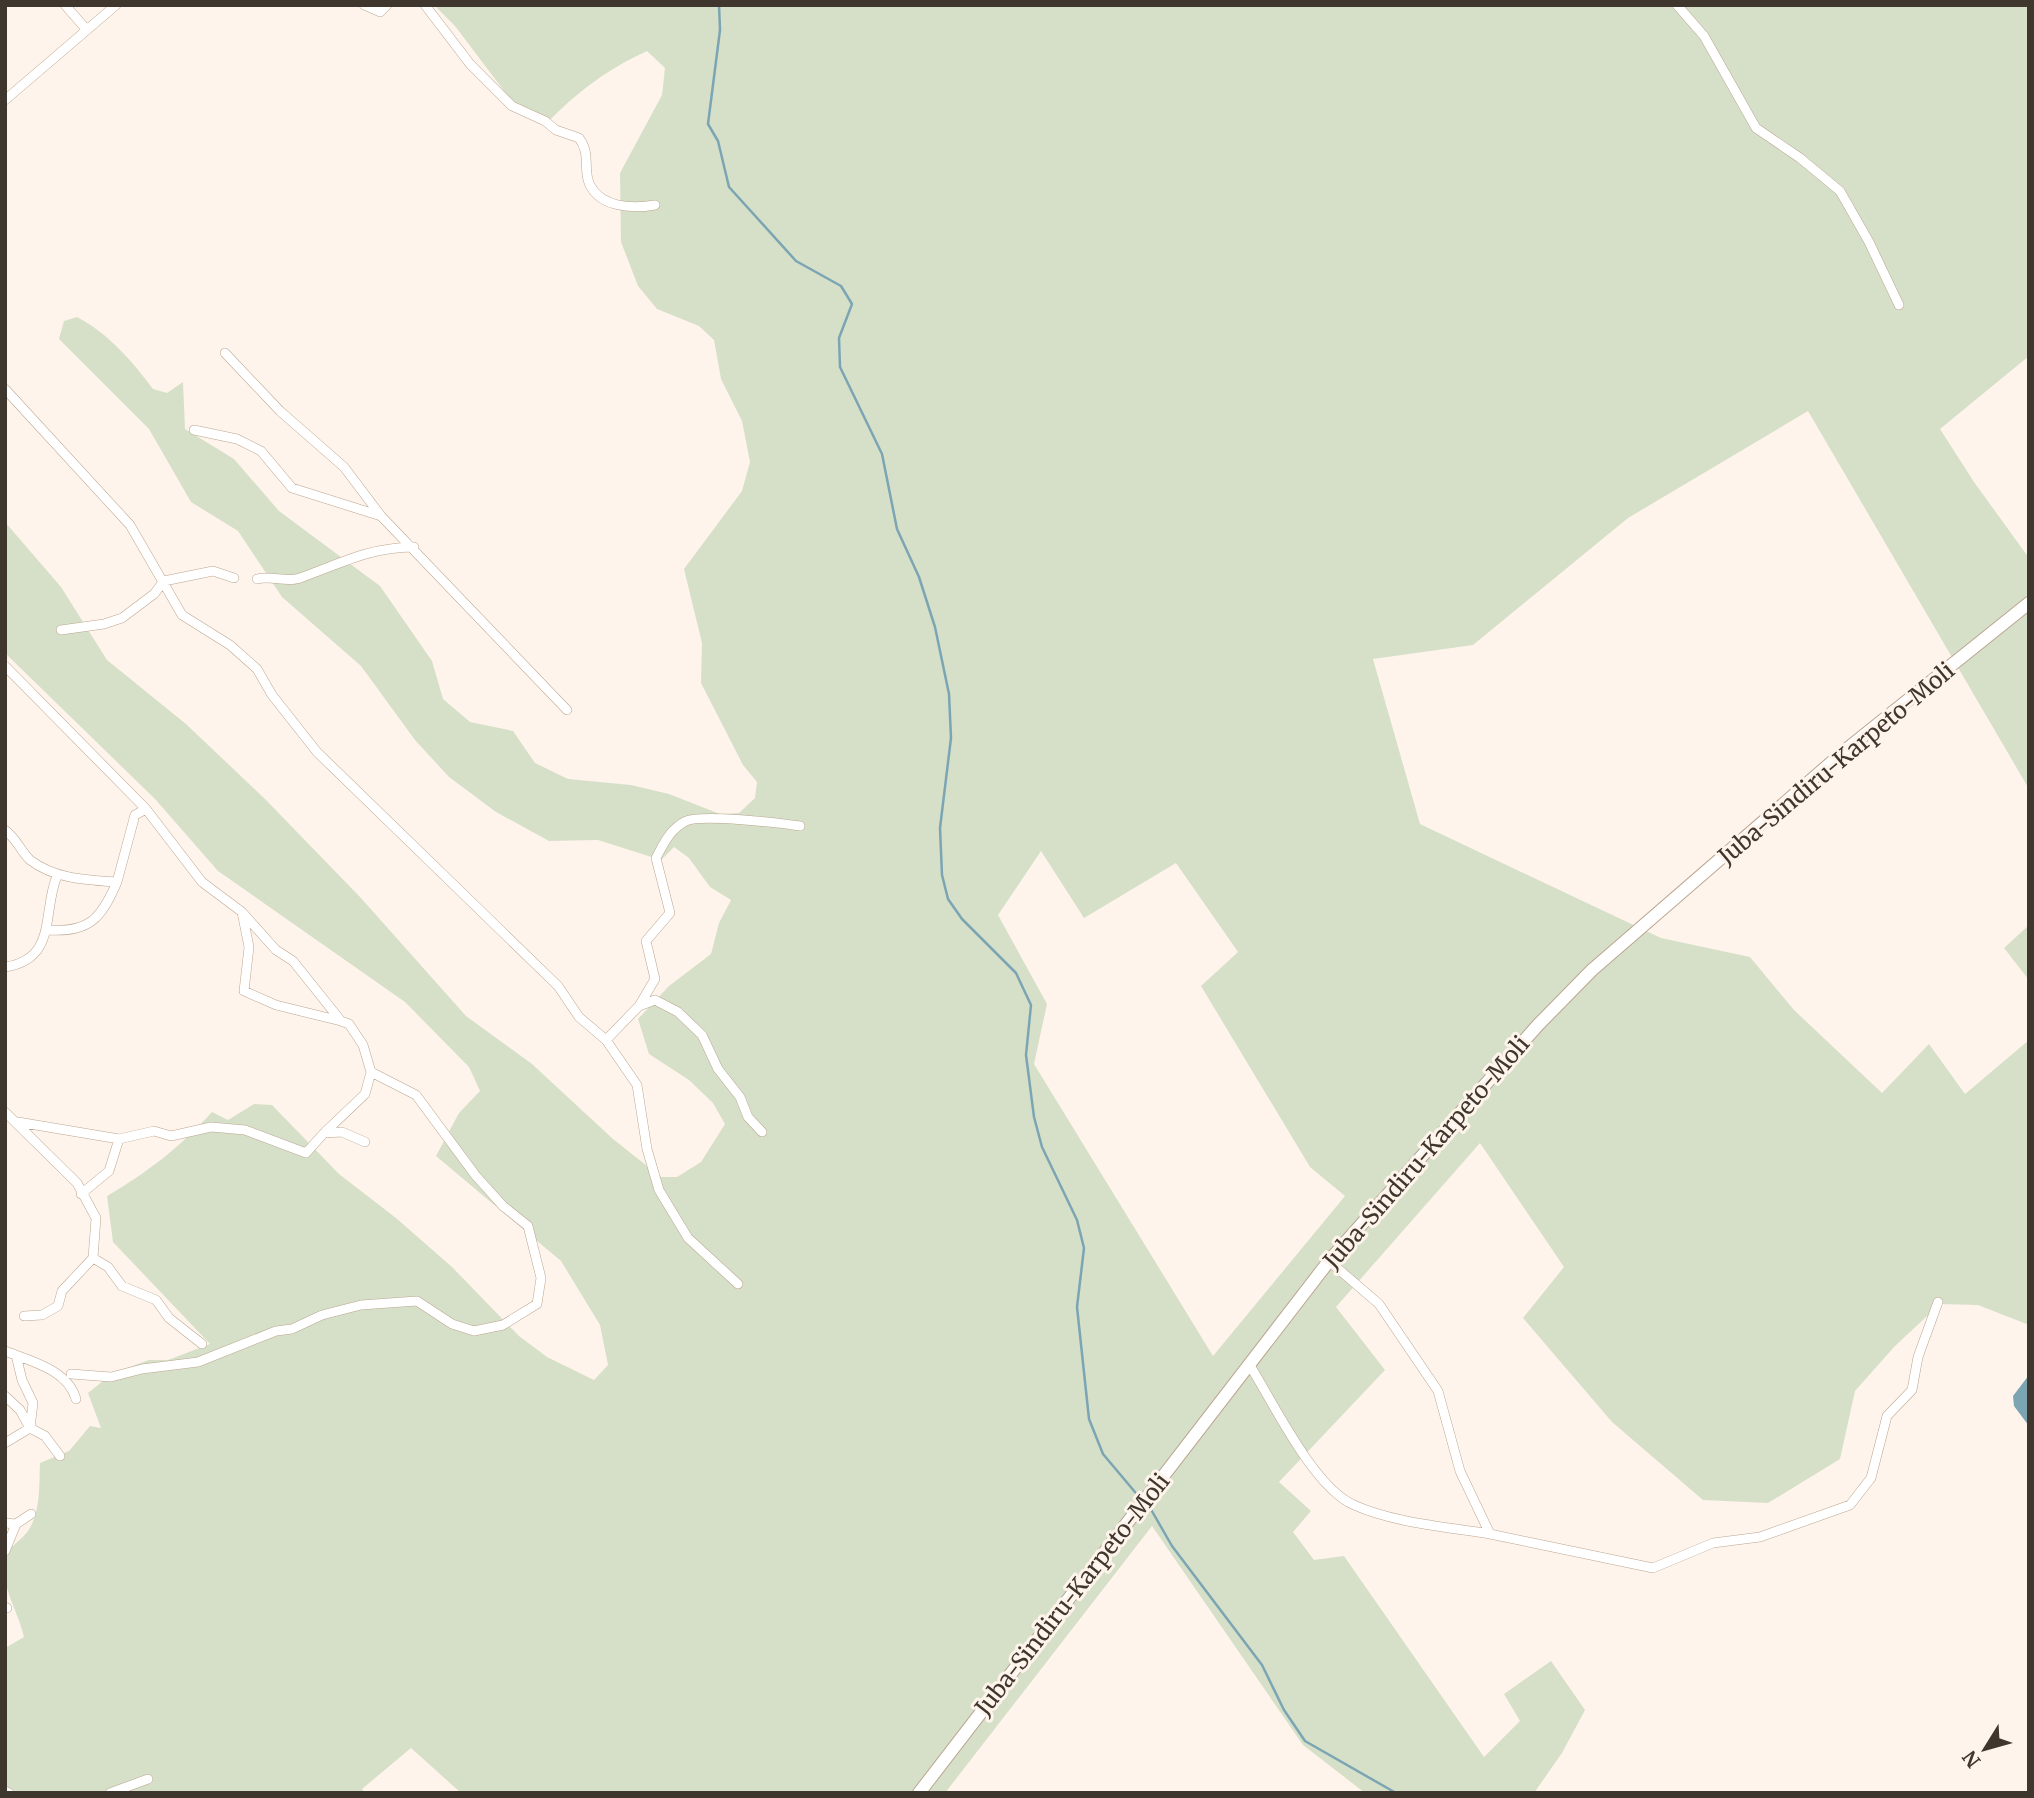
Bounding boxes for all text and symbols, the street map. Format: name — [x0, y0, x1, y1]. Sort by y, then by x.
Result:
street label: Juba-Sindiru-Karpeto-Moli — [1711, 656, 1960, 871]
street label: Juba-Sindiru-Karpeto-Moli — [1316, 1030, 1535, 1275]
street label: Juba-Sindiru-Karpeto-Moli — [968, 1467, 1176, 1722]
north arrow — [1950, 1714, 2020, 1784]
text: N — [1957, 1746, 1986, 1772]

